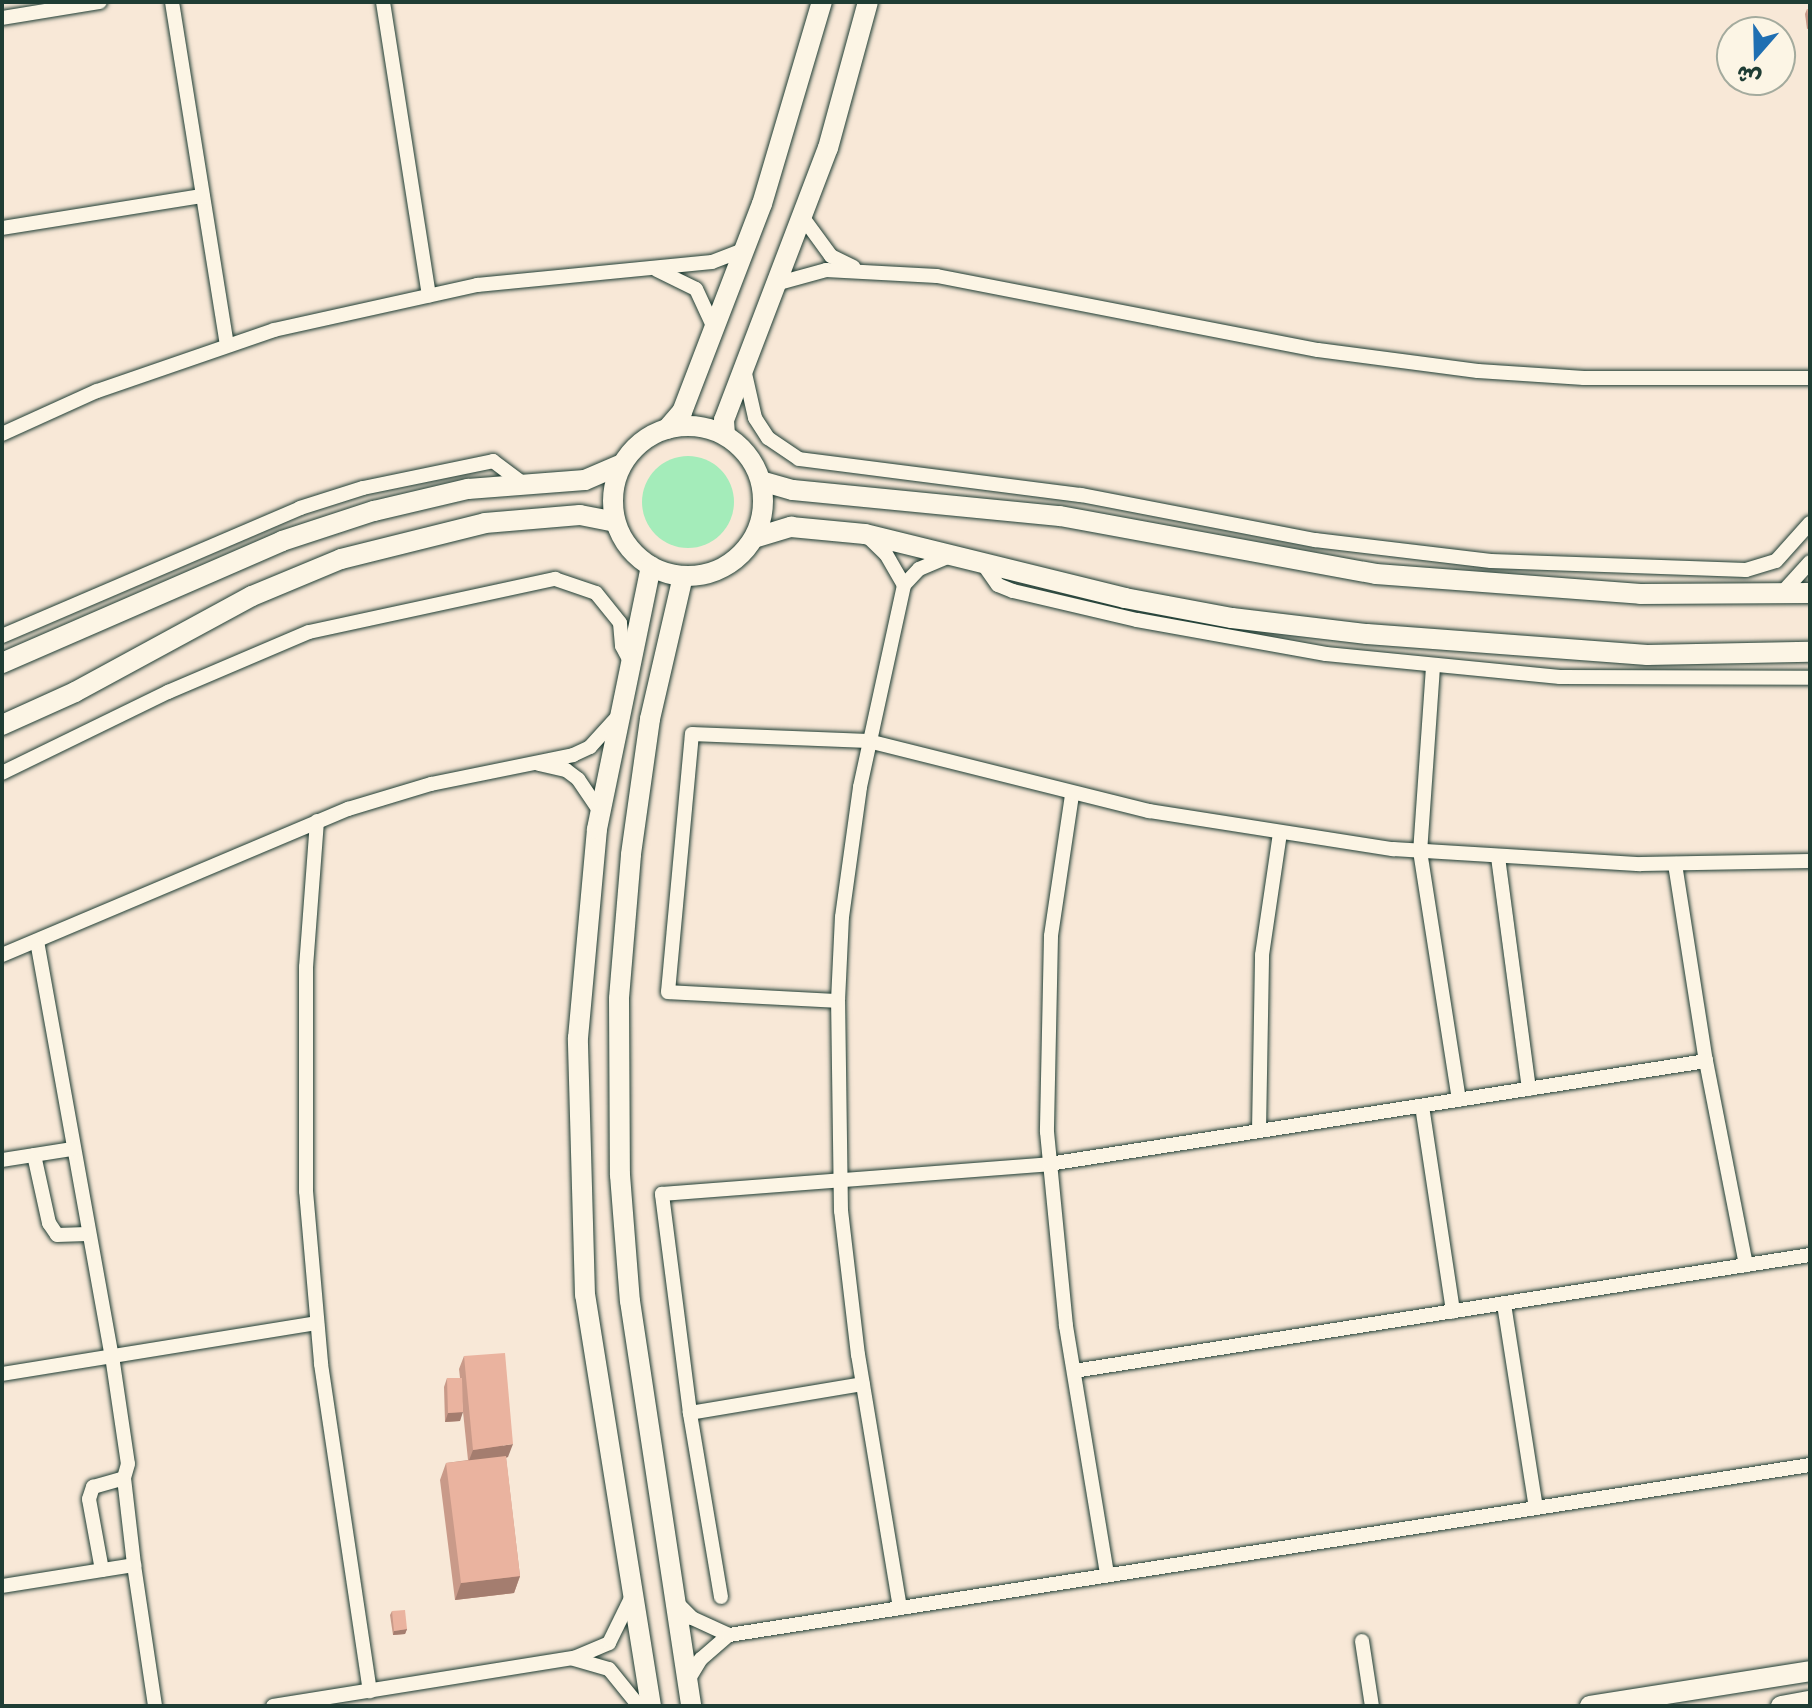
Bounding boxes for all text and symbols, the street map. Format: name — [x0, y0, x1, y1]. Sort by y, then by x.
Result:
north arrow — [1716, 16, 1796, 96]
text: ش — [1732, 59, 1765, 94]

